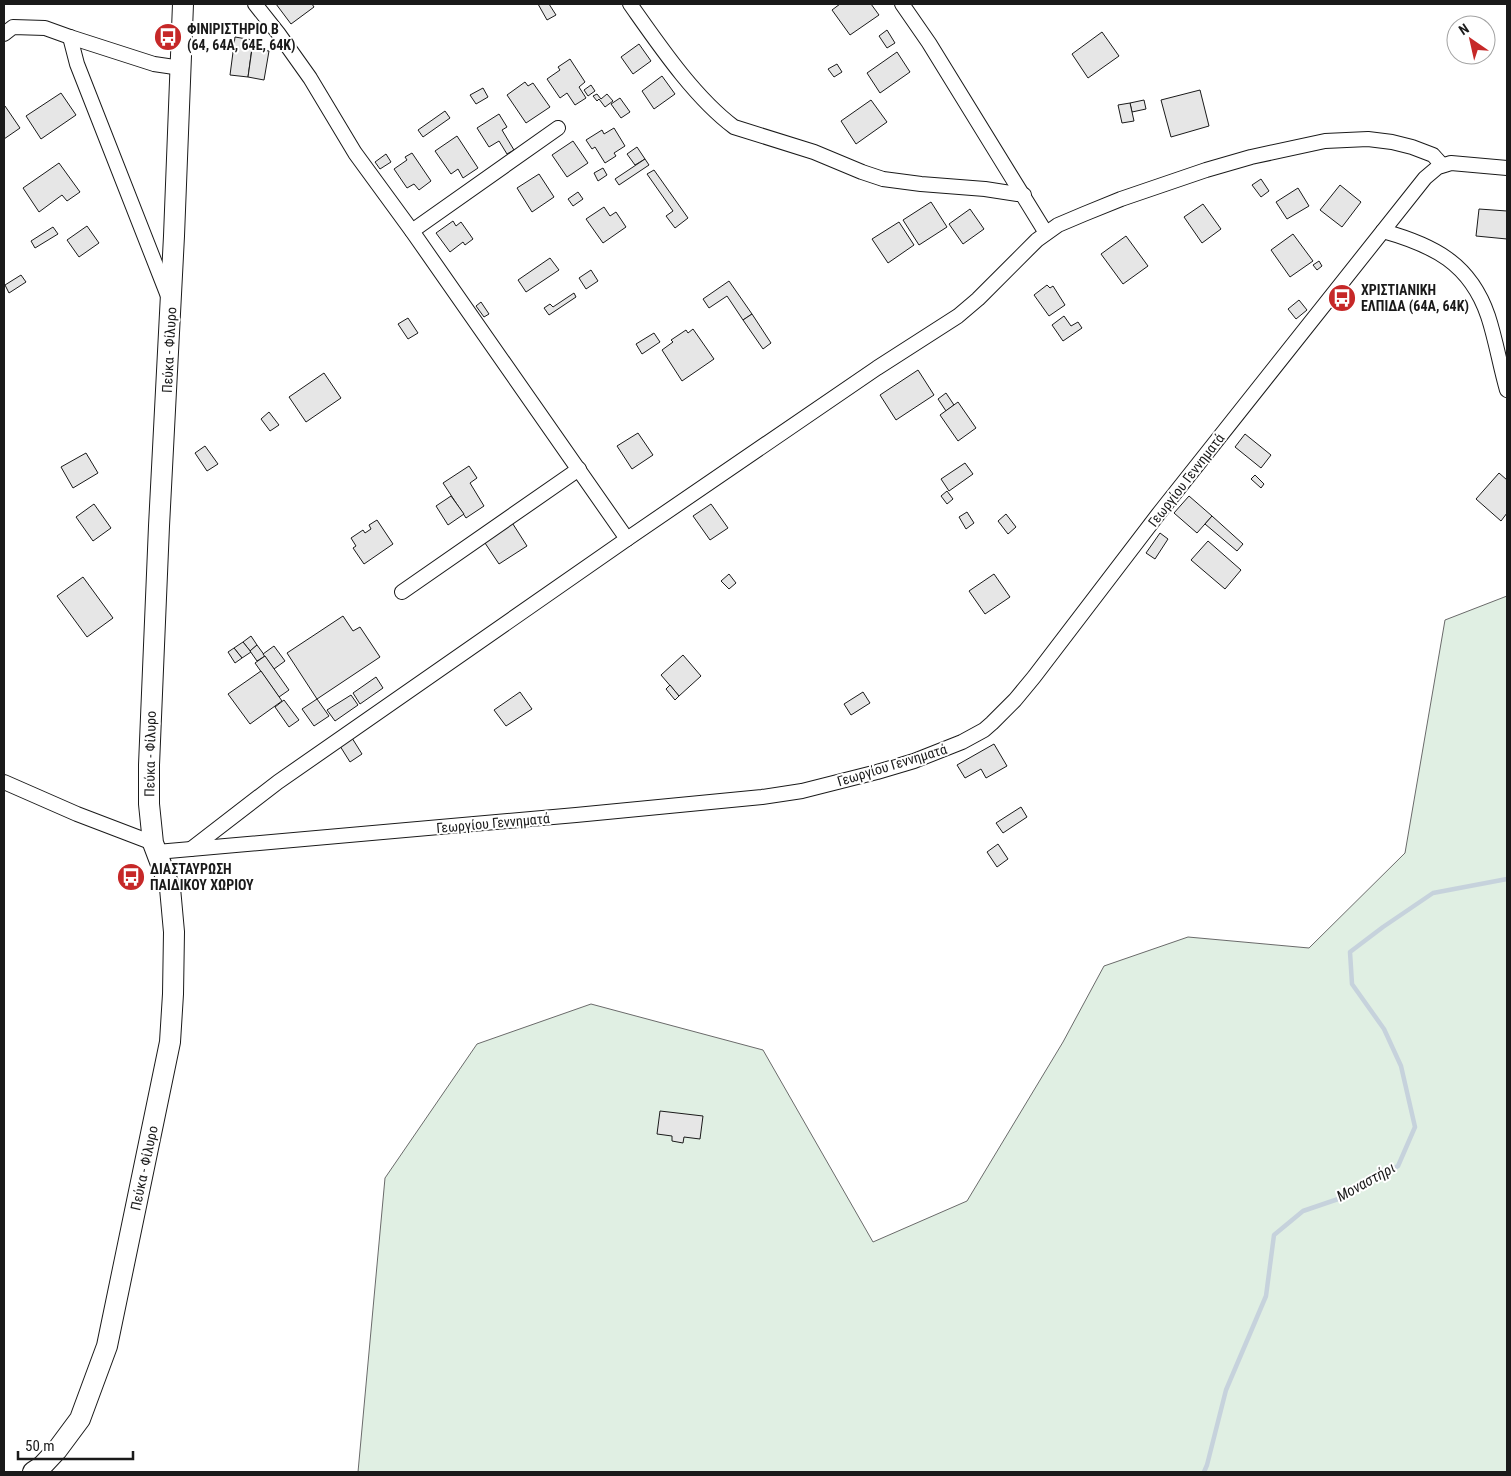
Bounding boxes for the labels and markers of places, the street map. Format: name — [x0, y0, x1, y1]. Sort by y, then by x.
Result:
place label: ΦΙΝΙΡΙΣΤΗΡΙΟ B (64, 64Α, 64Ε, 64Κ) — [187, 21, 296, 54]
bus stop icon: ΦΙΝΙΡΙΣΤΗΡΙΟ B (64, 64Α, 64Ε, 64Κ) — [153, 22, 183, 52]
place label: ΧΡΙΣΤΙΑΝΙΚΗ ΕΛΠΙΔΑ (64Α, 64Κ) — [1361, 282, 1469, 315]
bus stop icon: ΧΡΙΣΤΙΑΝΙΚΗ ΕΛΠΙΔΑ (64Α, 64Κ) — [1327, 283, 1357, 313]
place label: ΔΙΑΣΤΑΥΡΩΣΗ ΠΑΙΔΙΚΟΥ ΧΩΡΙΟΥ — [150, 861, 254, 893]
bus stop icon: ΔΙΑΣΤΑΥΡΩΣΗ ΠΑΙΔΙΚΟΥ ΧΩΡΙΟΥ — [116, 862, 146, 892]

